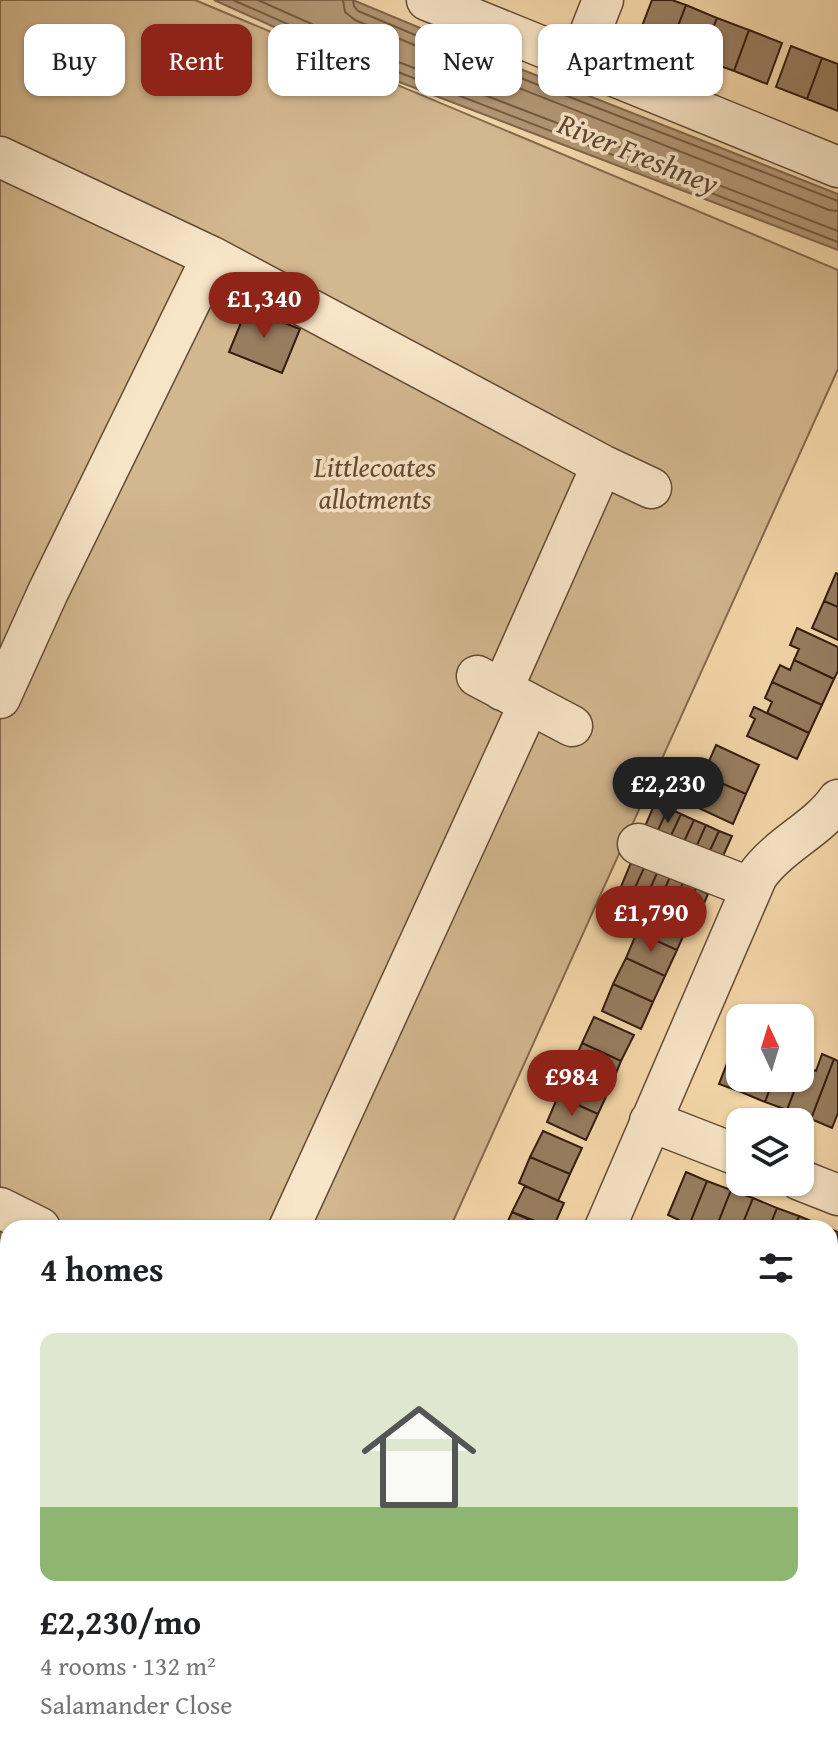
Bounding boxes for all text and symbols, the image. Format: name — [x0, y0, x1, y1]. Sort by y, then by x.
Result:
chip: Buy — [24, 24, 125, 96]
chip: Rent — [141, 24, 252, 96]
chip: Filters — [268, 24, 399, 96]
chip: New — [415, 24, 522, 96]
chip: Apartment — [538, 24, 723, 96]
water label: River Freshney — [551, 101, 725, 205]
pin: £1,340 — [199, 272, 329, 340]
text: £1,340 — [227, 278, 301, 317]
park label: Littlecoates allotments — [313, 446, 436, 519]
pin: £2,230 — [603, 757, 733, 825]
text: £2,230 — [631, 763, 705, 802]
pin: £1,790 — [586, 886, 716, 954]
text: £1,790 — [614, 892, 688, 931]
north arrow — [726, 1004, 814, 1092]
map controls — [726, 1004, 814, 1196]
pin: £984 — [525, 1050, 619, 1118]
text: £984 — [545, 1056, 599, 1095]
button: layers — [726, 1108, 814, 1196]
text: 4 homes — [40, 1244, 164, 1293]
icon: filters — [754, 1246, 798, 1290]
icon: home — [347, 1385, 491, 1529]
text: £2,230/mo — [40, 1597, 201, 1646]
text: 4 rooms · 132 m² — [40, 1646, 216, 1685]
text: Salamander Close — [40, 1685, 232, 1724]

